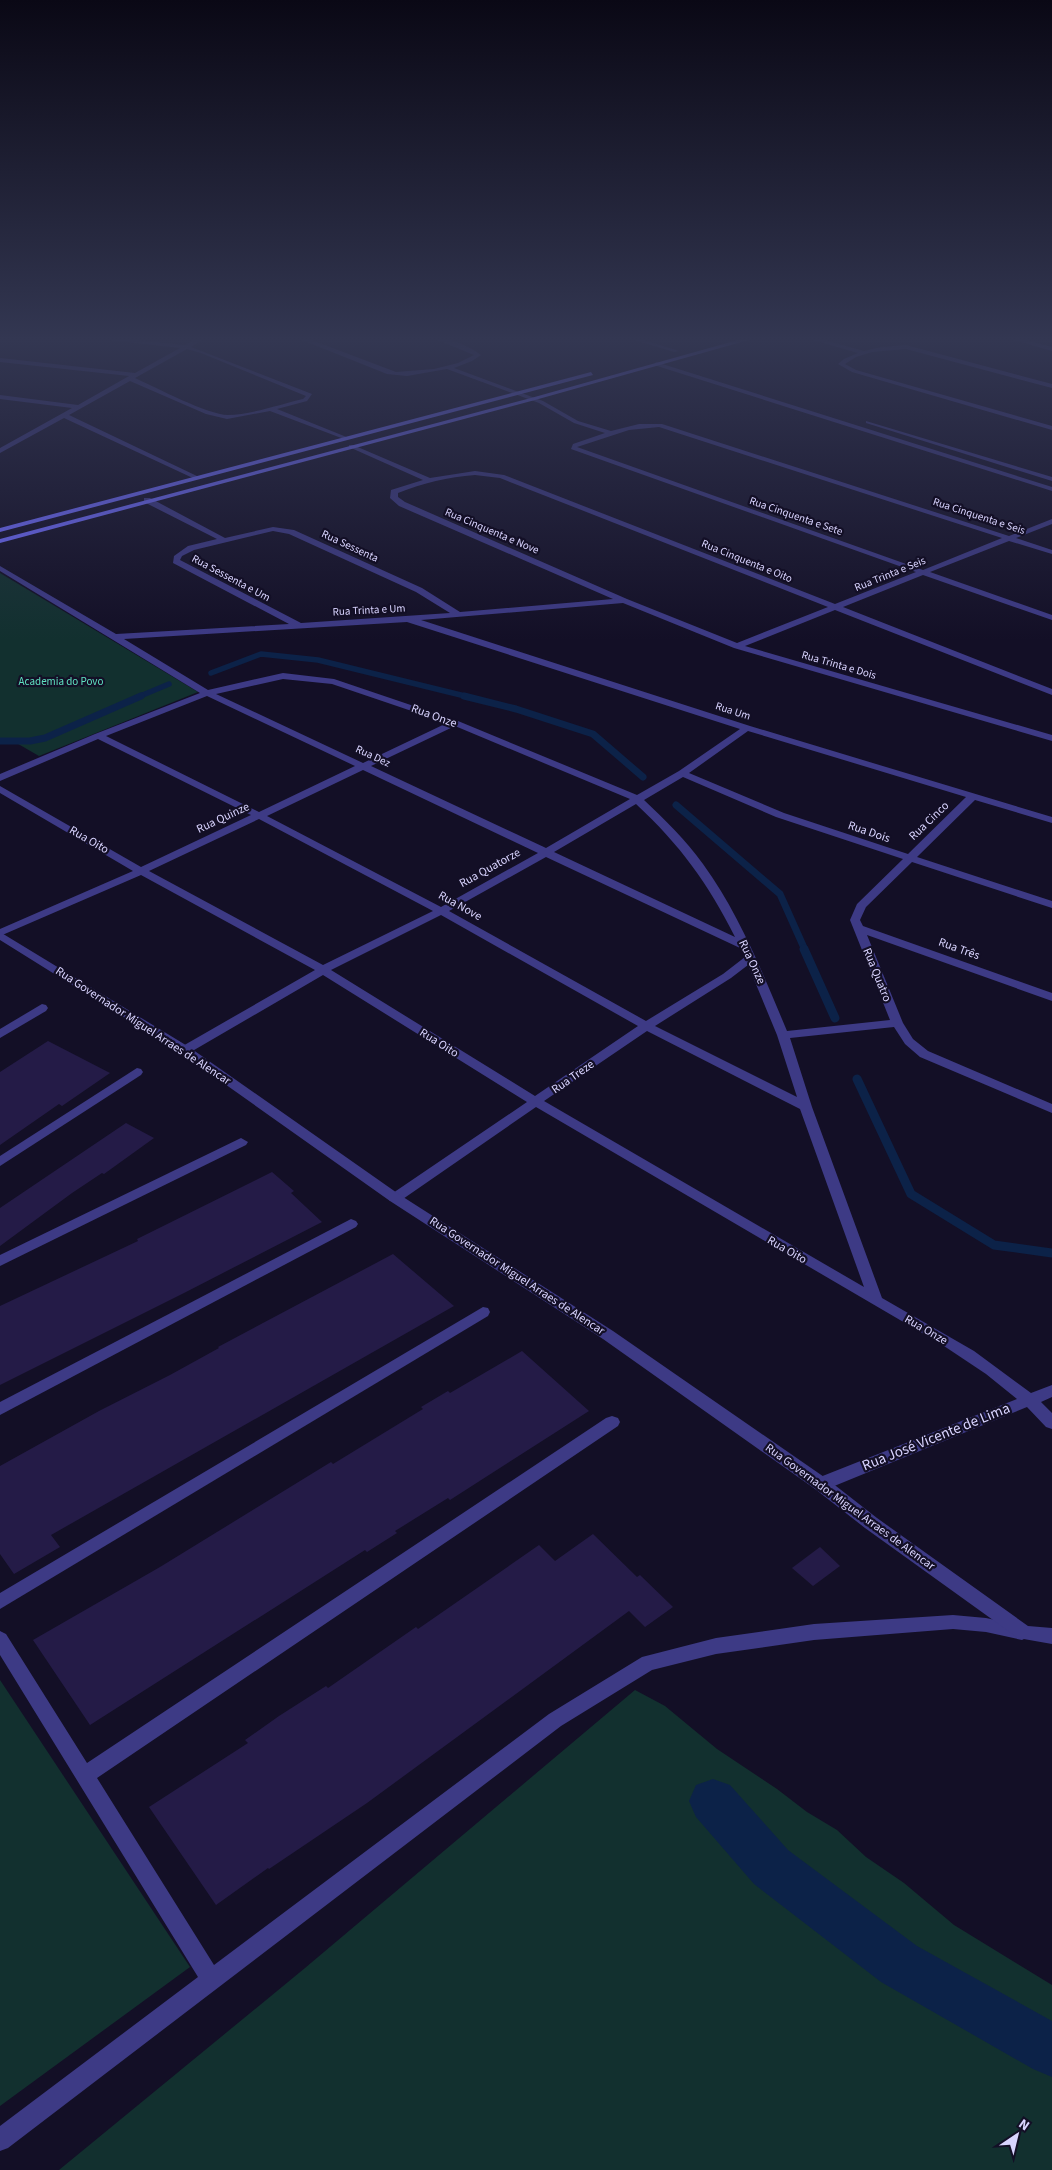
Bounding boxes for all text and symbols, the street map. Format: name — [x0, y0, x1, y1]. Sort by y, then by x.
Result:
street label: Rua Cinquenta e Sete — [747, 493, 845, 539]
street label: Rua Cinquenta e Seis — [931, 494, 1027, 538]
street label: Rua Cinquenta e Nove — [443, 504, 542, 558]
street label: Rua Sessenta — [319, 526, 381, 566]
street label: Rua Cinquenta e Oito — [699, 536, 795, 586]
street label: Rua Sessenta e Um — [189, 551, 273, 605]
street label: Rua Trinta e Seis — [852, 553, 928, 595]
street label: Rua Trinta e Um — [332, 601, 406, 619]
street label: Rua Trinta e Dois — [800, 647, 878, 683]
park label: Academia do Povo — [19, 674, 103, 689]
street label: Rua Um — [713, 698, 753, 724]
street label: Rua Onze — [409, 700, 459, 732]
street label: Rua Dez — [353, 741, 393, 771]
street label: Rua Quinze — [194, 798, 252, 838]
street label: Rua Cinco — [905, 798, 953, 844]
street label: Rua Dois — [846, 817, 892, 847]
street label: Rua Oito — [66, 822, 112, 858]
street label: Rua Quatorze — [456, 844, 524, 892]
street label: Rua Nove — [435, 887, 485, 925]
street label: Rua Três — [936, 934, 982, 964]
street label: Rua Onze — [734, 937, 770, 987]
street label: Rua Quatro — [858, 945, 896, 1005]
street label: Rua Governador Miguel Arraes de Alencar — [52, 963, 235, 1090]
street label: Rua Oito — [416, 1024, 462, 1062]
street label: Rua Treze — [548, 1056, 598, 1098]
street label: Rua Governador Miguel Arraes de Alencar — [426, 1213, 609, 1340]
street label: Rua Oito — [764, 1232, 810, 1268]
street label: Rua Onze — [901, 1311, 951, 1349]
street label: Rua José Vicente de Lima — [859, 1398, 1013, 1476]
street label: Rua Governador Miguel Arraes de Alencar — [762, 1440, 939, 1575]
north arrow — [992, 2110, 1042, 2160]
text: N — [1014, 2114, 1033, 2136]

